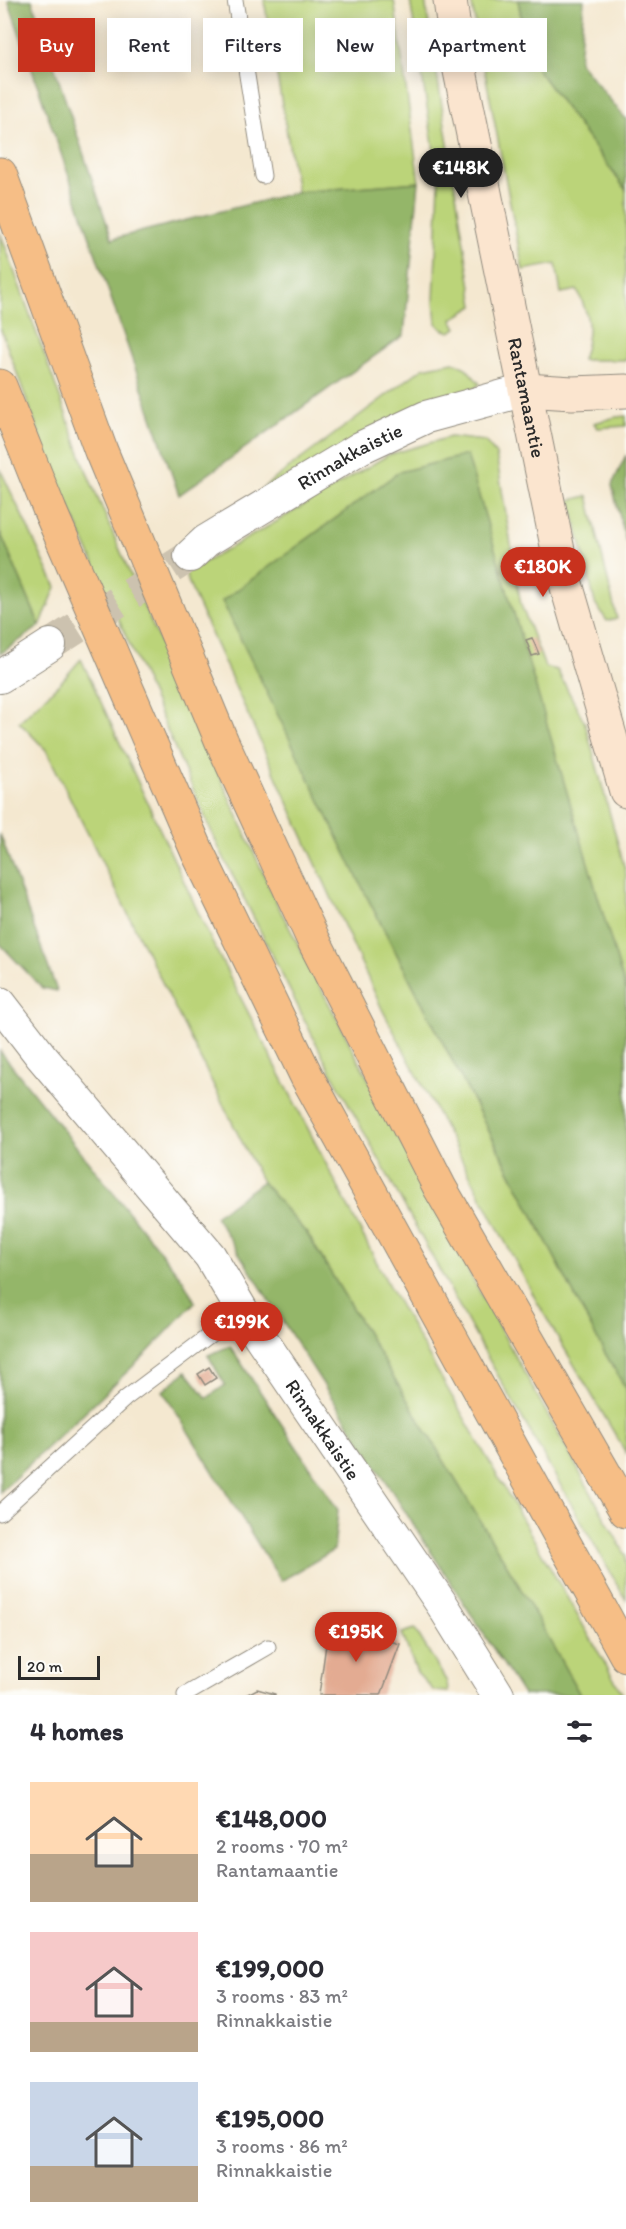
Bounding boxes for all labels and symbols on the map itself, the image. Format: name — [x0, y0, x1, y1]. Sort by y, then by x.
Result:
pin: €148K — [419, 148, 503, 199]
street label: Rantamaantie — [503, 335, 551, 460]
street label: Rinnakkaistie — [293, 418, 406, 495]
pin: €180K — [501, 547, 585, 598]
pin: €199K — [200, 1302, 284, 1353]
street label: Rinnakkaistie — [280, 1375, 366, 1484]
pin: €195K — [314, 1612, 398, 1663]
scale bar — [18, 1653, 100, 1680]

